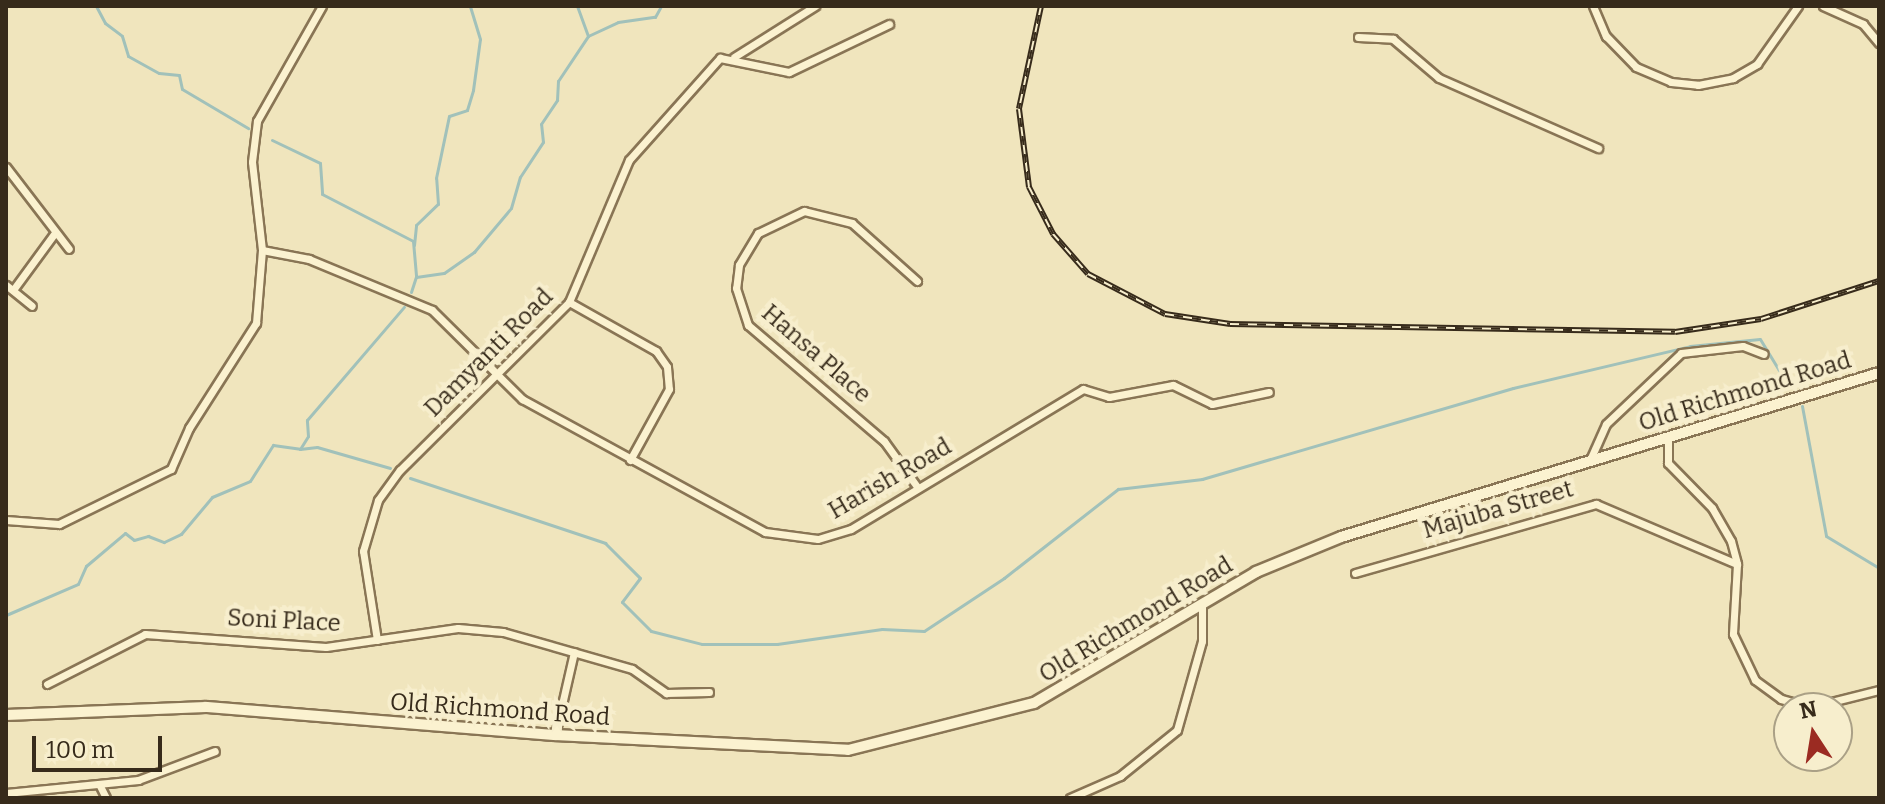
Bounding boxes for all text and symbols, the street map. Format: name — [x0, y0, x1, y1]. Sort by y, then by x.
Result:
street label: Damyanti Road — [419, 283, 559, 423]
street label: Hansa Place — [756, 299, 876, 409]
street label: Old Richmond Road — [1635, 346, 1855, 438]
street label: Harish Road — [824, 432, 956, 526]
street label: Majuba Street — [1419, 475, 1577, 545]
street label: Old Richmond Road — [1034, 551, 1238, 689]
street label: Soni Place — [226, 604, 342, 638]
street label: Old Richmond Road — [389, 688, 611, 732]
north arrow — [1773, 692, 1853, 772]
text: N — [1797, 695, 1819, 725]
scale bar — [36, 720, 166, 770]
text: 100 m — [46, 736, 114, 764]

